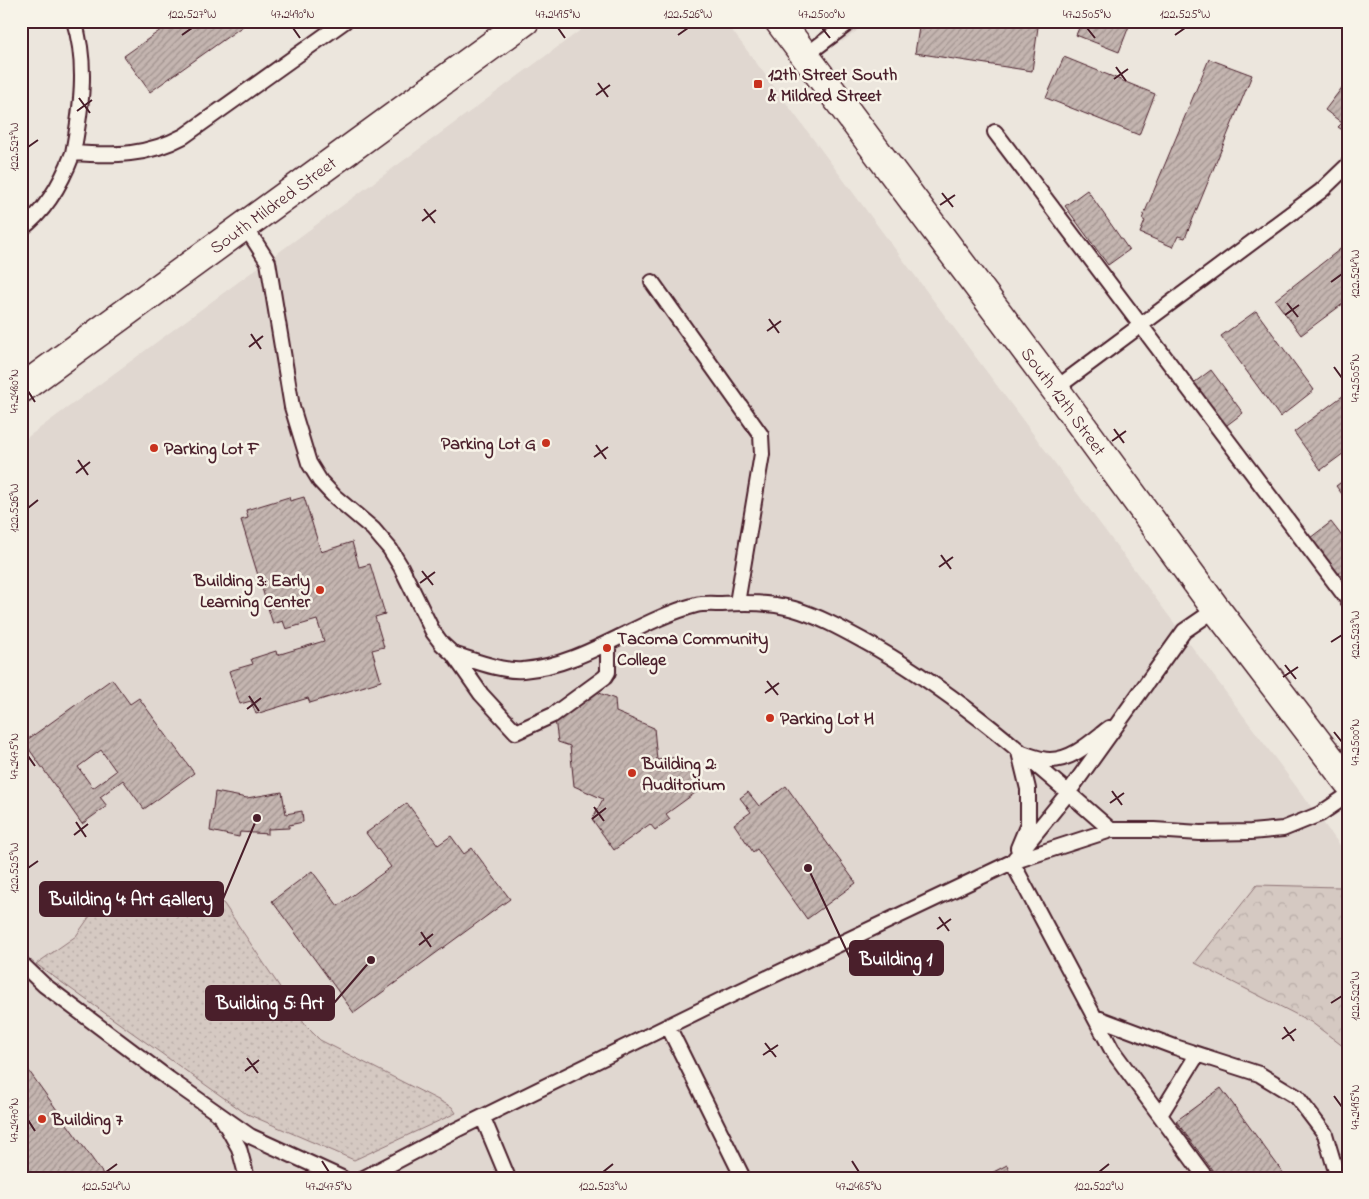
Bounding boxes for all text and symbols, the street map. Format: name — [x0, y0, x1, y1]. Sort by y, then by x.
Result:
text: 122.527°W — [168, 6, 216, 24]
text: 47.2490°N — [271, 6, 315, 24]
text: 47.2495°N — [535, 6, 581, 24]
text: 122.526°W — [664, 6, 712, 24]
text: 47.2500°N — [799, 6, 845, 24]
text: 47.2505°N — [1063, 6, 1111, 24]
text: 122.525°W — [1160, 6, 1210, 24]
place label: 12th Street South & Mildred Street — [767, 63, 898, 110]
marker: 12th Street South & Mildred Street — [752, 78, 764, 90]
text: 122.527°W — [6, 123, 24, 171]
street label: South Mildred Street — [205, 151, 343, 262]
text: 122.524°W — [1347, 250, 1365, 298]
street label: South 12th Street — [1013, 343, 1111, 462]
text: 47.2505°N — [1347, 354, 1365, 402]
text: 47.2480°N — [6, 369, 24, 413]
place label: Parking Lot G — [441, 432, 536, 459]
place label: Parking Lot F — [164, 437, 260, 464]
marker: Parking Lot G — [540, 437, 552, 449]
marker: Parking Lot F — [148, 442, 160, 454]
text: 122.526°W — [6, 484, 24, 532]
place label: Building 3: Early Learning Center — [193, 569, 310, 617]
marker: Building 3: Early Learning Center — [314, 584, 326, 596]
text: 122.523°W — [1347, 611, 1365, 659]
place label: Tacoma Community College — [617, 627, 768, 675]
marker: Tacoma Community College — [601, 642, 613, 654]
place label: Parking Lot H — [780, 707, 874, 734]
marker: Parking Lot H — [764, 712, 776, 724]
text: 47.2500°N — [1347, 719, 1365, 765]
text: 47.2475°N — [6, 733, 24, 779]
place label: Building 2: Auditorium — [641, 752, 725, 799]
marker: Building 2: Auditorium — [626, 767, 638, 779]
text: 122.525°W — [6, 843, 24, 893]
callout: Building 4: Art Gallery — [40, 882, 223, 916]
text: Building 4: Art Gallery — [48, 887, 213, 916]
callout: Building 1 — [850, 941, 943, 975]
text: Building 1 — [858, 947, 933, 976]
text: 122.522°W — [1347, 971, 1365, 1021]
callout: Building 5: Art — [206, 986, 334, 1020]
text: Building 5: Art — [215, 991, 325, 1020]
text: 47.2495°N — [1347, 1084, 1365, 1130]
text: 47.2470°N — [6, 1098, 24, 1142]
place label: Building 7 — [51, 1108, 123, 1135]
marker: Building 7 — [36, 1113, 48, 1125]
text: 122.524°W — [82, 1178, 130, 1196]
text: 47.2475°N — [306, 1178, 352, 1196]
text: 122.523°W — [579, 1178, 627, 1196]
text: 47.2485°N — [836, 1178, 882, 1196]
text: 122.522°W — [1074, 1178, 1124, 1196]

